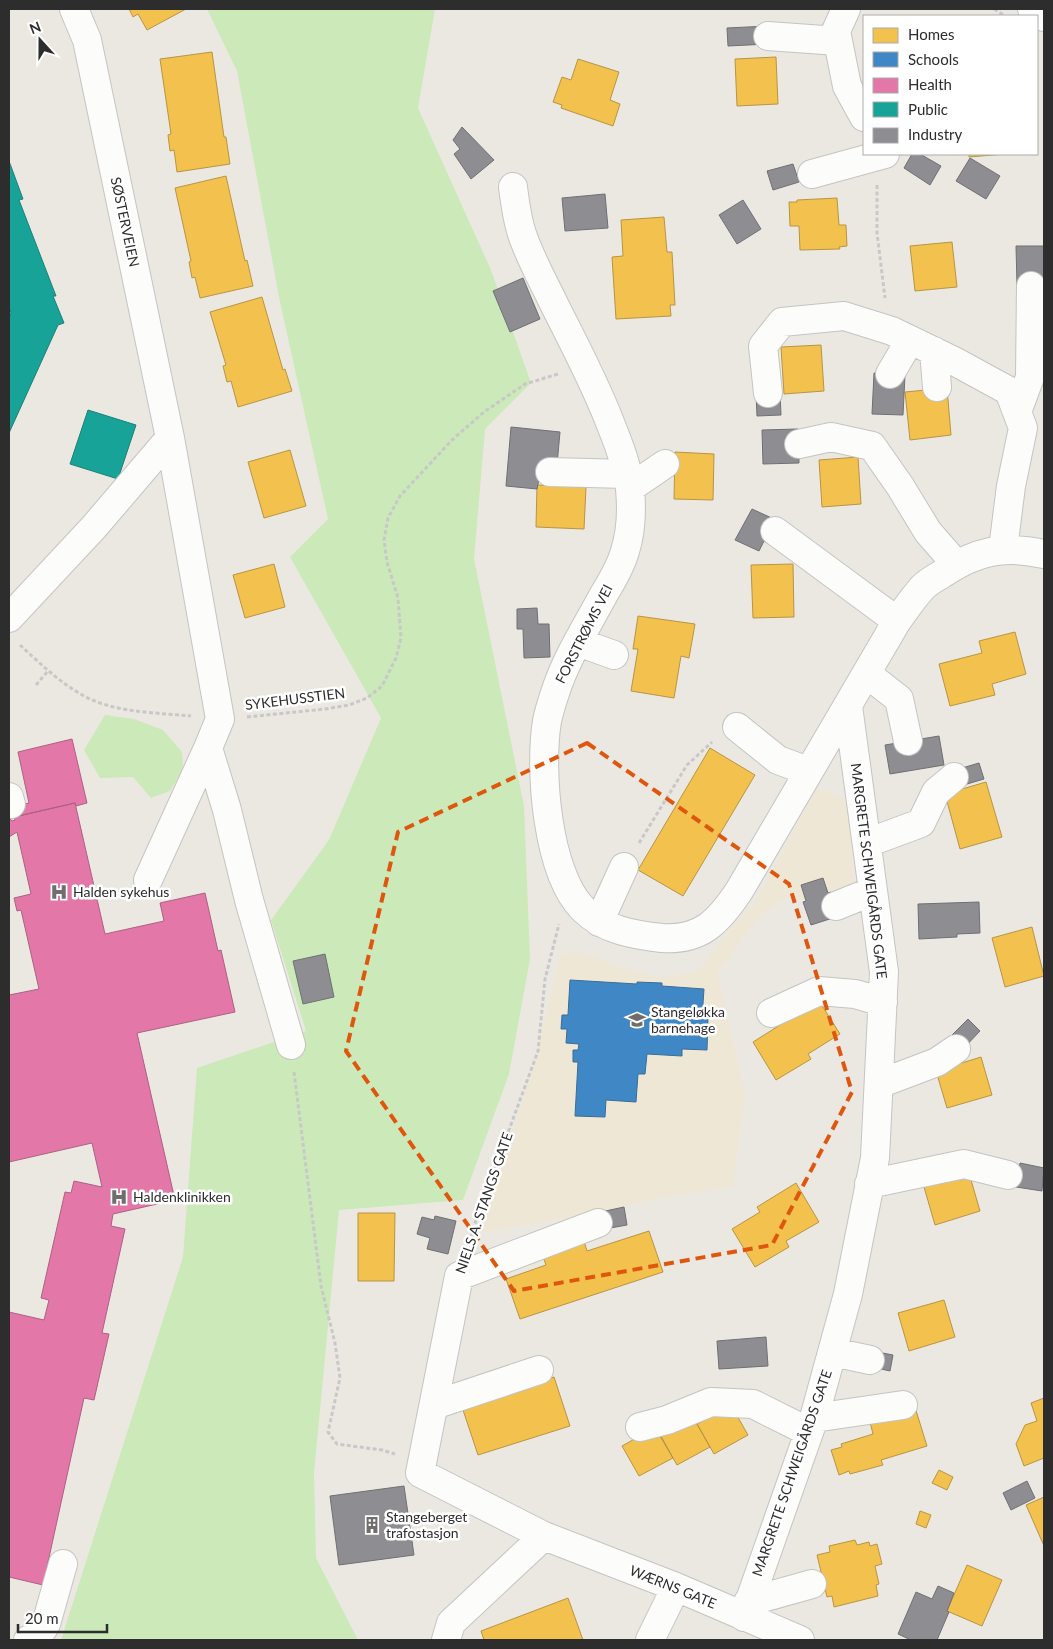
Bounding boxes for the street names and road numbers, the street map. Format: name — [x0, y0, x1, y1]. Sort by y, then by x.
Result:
street label: SØSTERVEIEN — [108, 175, 143, 268]
street label: FORSTRØMS VEI — [551, 581, 616, 686]
street label: SYKEHUSSTIEN — [244, 684, 346, 713]
street label: MARGRETE SCHWEIGÅRDS GATE — [848, 762, 891, 980]
street label: NIELS A. STANGS GATE — [451, 1130, 516, 1276]
street label: MARGRETE SCHWEIGÅRDS GATE — [748, 1367, 835, 1578]
street label: WÆRNS GATE — [627, 1561, 719, 1612]

